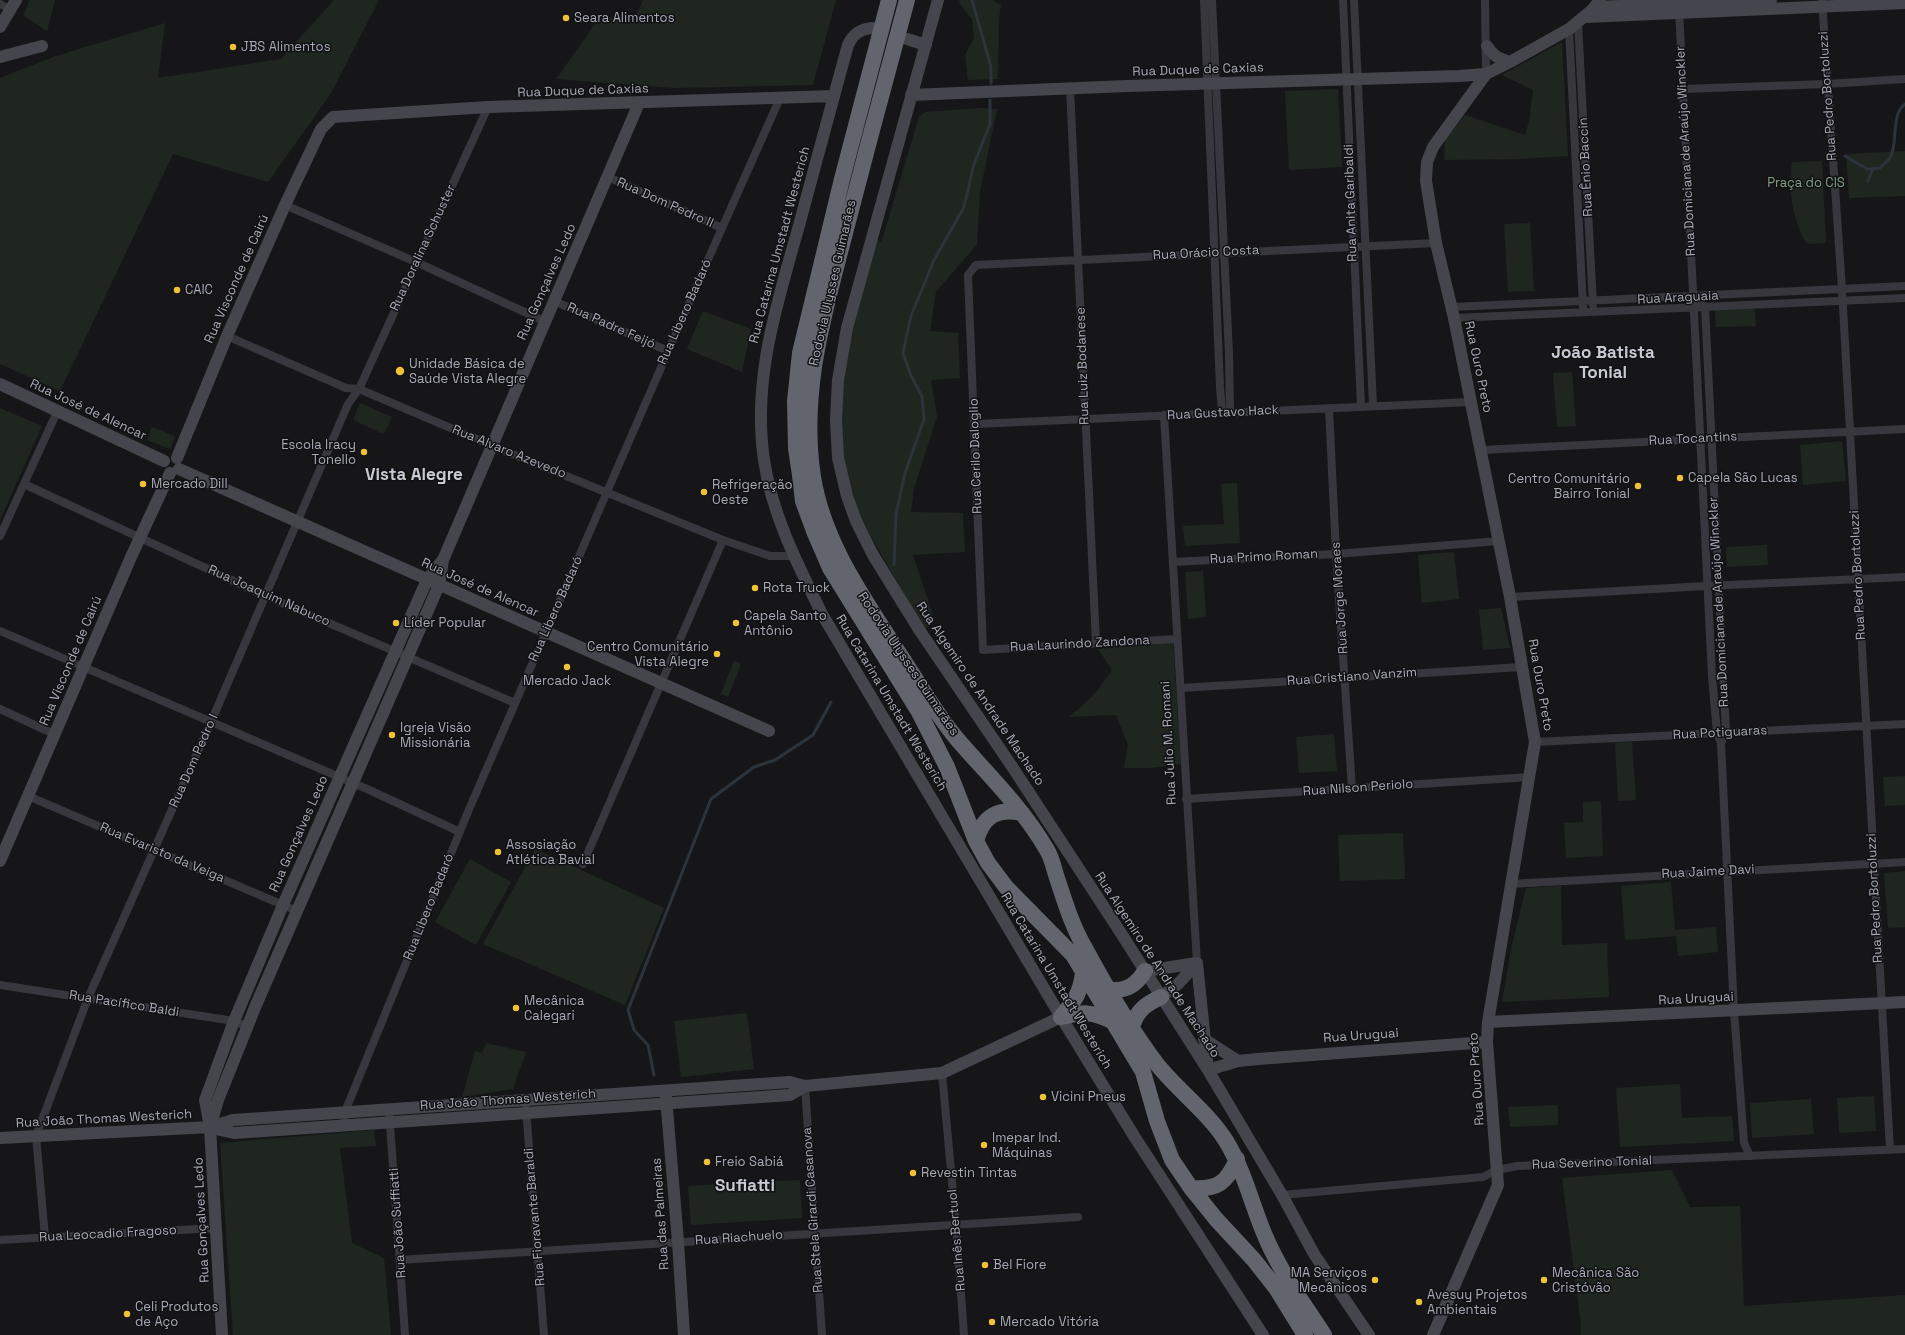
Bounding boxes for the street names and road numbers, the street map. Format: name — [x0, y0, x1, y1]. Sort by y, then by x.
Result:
street label: Rua Pedro Bortoluzzi — [1816, 31, 1840, 161]
street label: Rua Domiciana de Araújo Winckler — [1673, 46, 1699, 256]
street label: Rua Duque de Caxias — [1132, 60, 1264, 80]
street label: Rua Duque de Caxias — [517, 81, 649, 101]
street label: Rua Ênio Baccin — [1576, 117, 1596, 217]
street label: Rua Anita Garibaldi — [1341, 144, 1361, 262]
street label: Rua Catarina Umstadt Westerich — [746, 145, 814, 345]
street label: Rua Dom Pedro II — [614, 175, 716, 231]
street label: Rua Doralina Schuster — [387, 182, 459, 314]
street label: Rodovia Ulysses Guimarães — [806, 199, 860, 367]
street label: Rua Visconde de Cairú — [202, 212, 272, 346]
street label: Rua Gonçalves Ledo — [514, 221, 580, 343]
street label: Rua Orácio Costa — [1152, 242, 1260, 264]
street label: Rua Libero Badaró — [655, 257, 715, 367]
street label: Rua Araguaia — [1637, 288, 1719, 308]
street label: Rua Padre Feijó — [564, 300, 658, 352]
street label: Rua Luiz Bodanese — [1073, 307, 1093, 425]
street label: Rua Ouro Preto — [1461, 320, 1495, 414]
street label: Rua José de Alencar — [27, 376, 149, 444]
street label: Rua Cerilo Daloglio — [966, 398, 986, 514]
street label: Rua Gustavo Hack — [1167, 402, 1279, 424]
street label: Rua Alvaro Azevedo — [450, 422, 568, 482]
street label: Rua Tocantins — [1648, 429, 1738, 449]
street label: Rua Domiciana de Araújo Winckler — [1706, 497, 1732, 707]
street label: Rua Pedro Bortoluzzi — [1847, 510, 1869, 640]
street label: Rua Jorge Moraes — [1328, 541, 1352, 655]
street label: Rua Primo Roman — [1210, 546, 1318, 568]
street label: Rua Libero Badaró — [526, 554, 586, 664]
street label: Rua José de Alencar — [419, 555, 541, 621]
street label: Rua Joaquim Nabuco — [206, 562, 332, 630]
street label: Rodovia Ulysses Guimarães — [854, 589, 962, 739]
street label: Rua Visconde de Cairú — [37, 594, 105, 728]
street label: Rua Algemiro de Andrade Machado — [913, 599, 1047, 789]
street label: Rua Catarina Umstadt Westerich — [832, 612, 950, 794]
street label: Rua Laurindo Zandona — [1010, 633, 1150, 655]
street label: Rua Ouro Preto — [1524, 638, 1556, 732]
street label: Rua Cristiano Vanzim — [1286, 665, 1418, 689]
street label: Rua Julio M. Romani — [1158, 681, 1180, 805]
street label: Rua Dom Pedro I — [166, 712, 222, 810]
street label: Rua Potiguaras — [1673, 723, 1767, 743]
street label: Rua Gonçalves Ledo — [266, 773, 332, 895]
street label: Rua Nilson Periolo — [1302, 776, 1414, 800]
street label: Rua Evaristo da Veiga — [97, 820, 227, 886]
street label: Rua Pedro Bortoluzzi — [1864, 833, 1886, 963]
street label: Rua Libero Badaró — [400, 851, 458, 963]
street label: Rua Jaime Davi — [1661, 862, 1755, 882]
street label: Rua Algemiro de Andrade Machado — [1091, 869, 1223, 1061]
street label: Rua Catarina Umstadt Westerich — [997, 890, 1115, 1072]
street label: Rua Pacífico Baldi — [68, 988, 180, 1020]
street label: Rua Uruguai — [1658, 989, 1734, 1009]
street label: Rua Uruguai — [1323, 1026, 1399, 1046]
street label: Rua Ouro Preto — [1466, 1032, 1488, 1126]
street label: Rua João Thomas Westerich — [419, 1086, 597, 1114]
street label: Rua João Thomas Westerich — [16, 1107, 192, 1131]
street label: Rua Stela Girardi Casanova — [799, 1127, 827, 1293]
street label: Rua Fioravante Baraldi — [521, 1147, 549, 1287]
street label: Rua Severino Tonial — [1532, 1153, 1652, 1173]
street label: Rua Gonçalves Ledo — [191, 1157, 213, 1283]
street label: Rua das Palmeiras — [649, 1157, 673, 1271]
street label: Rua João Suffiatti — [386, 1167, 410, 1279]
street label: Rua Inês Bertuol — [945, 1188, 969, 1292]
street label: Rua Leocadio Fragoso — [39, 1223, 177, 1245]
street label: Rua Riachuelo — [694, 1227, 784, 1249]

